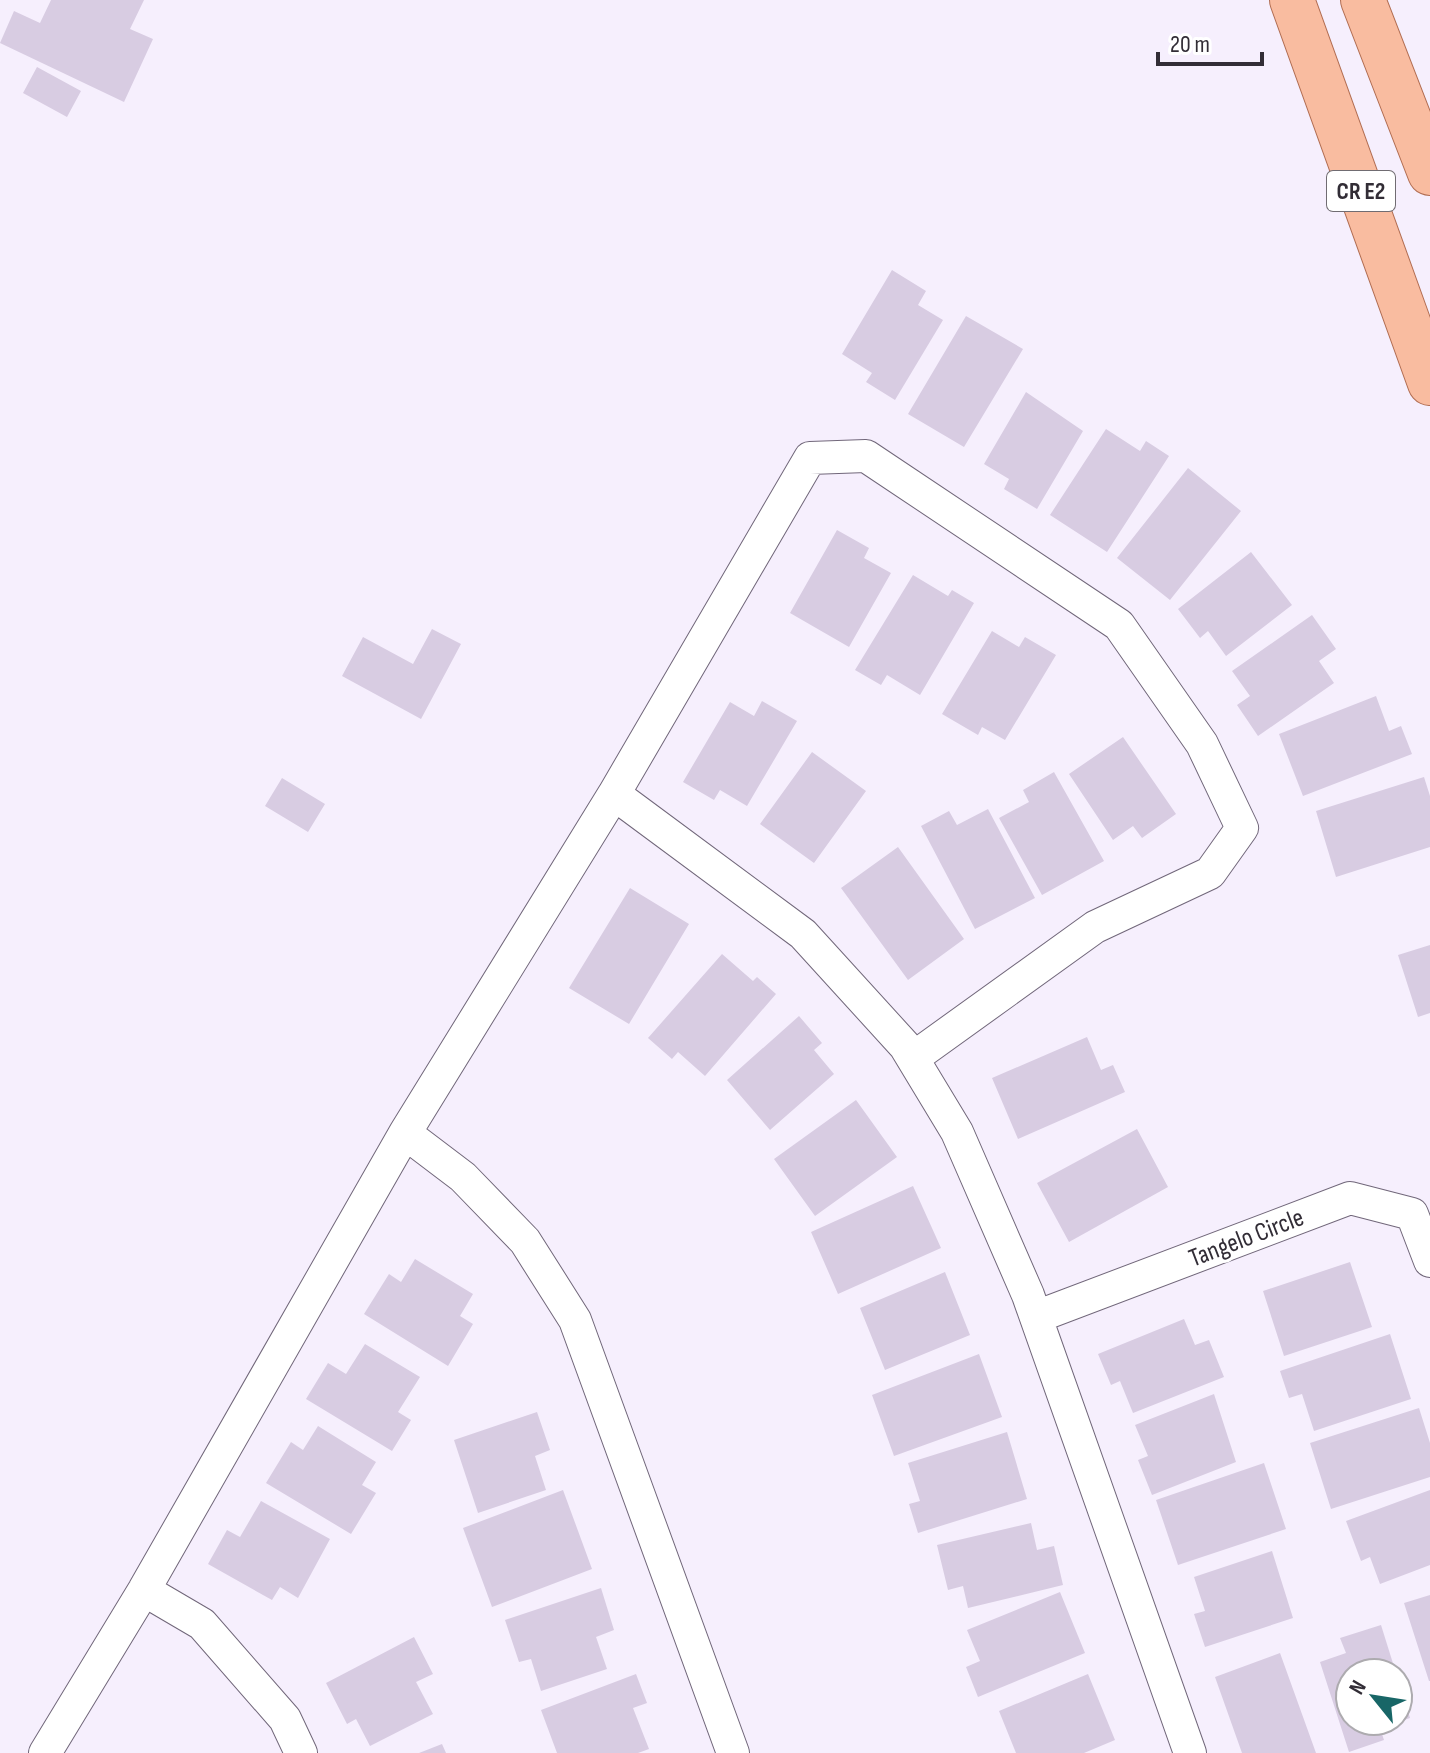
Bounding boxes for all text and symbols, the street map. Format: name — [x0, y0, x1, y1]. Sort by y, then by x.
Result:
scale bar — [1158, 16, 1262, 66]
text: 20 m — [1170, 30, 1210, 59]
road number: CR E2 — [1327, 171, 1395, 211]
street label: Tangelo Circle — [1185, 1202, 1308, 1274]
north arrow — [1334, 1657, 1414, 1737]
text: N — [1343, 1676, 1373, 1700]

